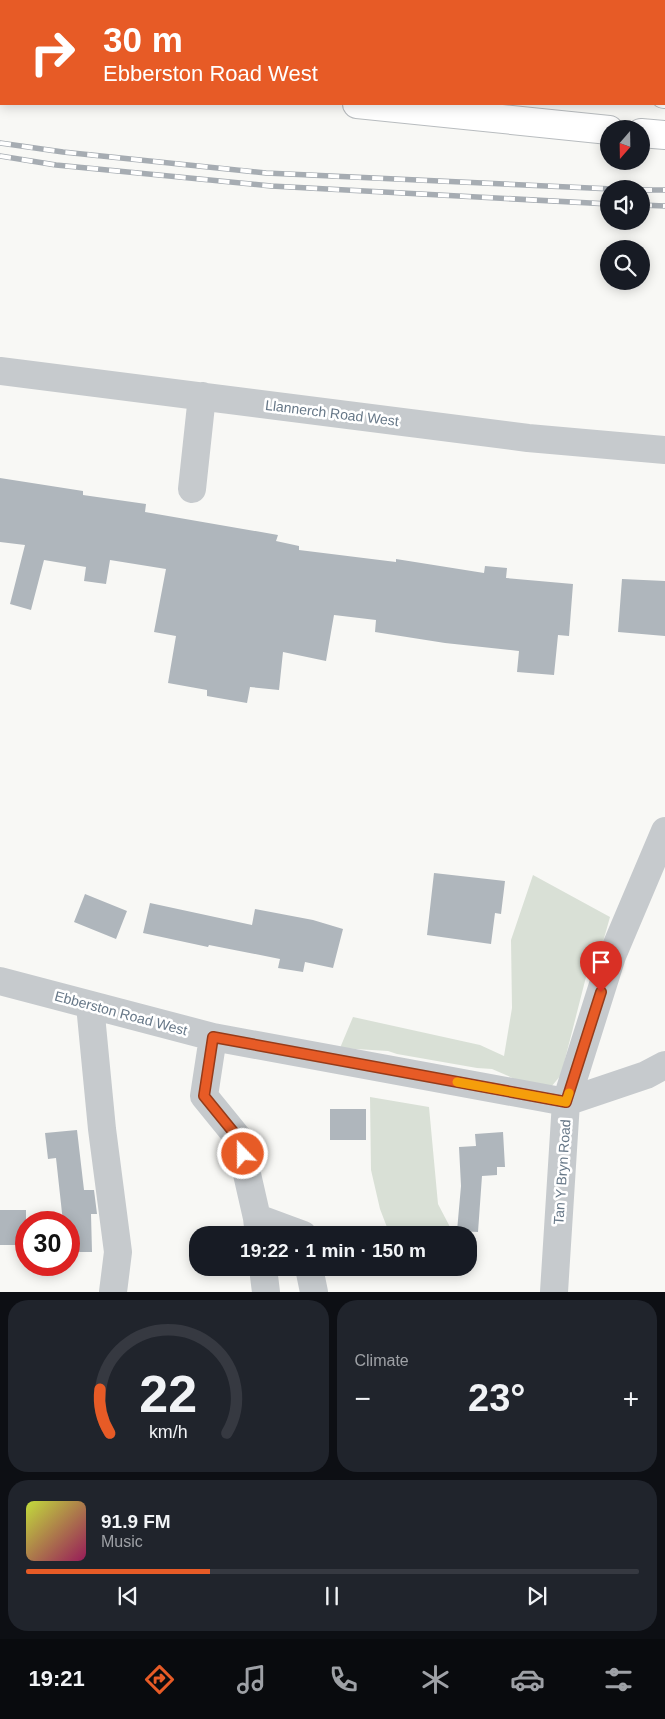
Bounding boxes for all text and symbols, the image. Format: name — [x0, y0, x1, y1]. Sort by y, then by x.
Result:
icon: right — [20, 20, 85, 85]
text: 30 m — [103, 20, 183, 59]
text: Ebberston Road West — [103, 61, 318, 86]
north arrow — [600, 120, 650, 170]
map controls — [600, 120, 650, 290]
button: sound — [600, 180, 650, 230]
button: search — [600, 240, 650, 290]
street label: Llannerch Road West — [264, 397, 400, 429]
pin — [580, 941, 622, 992]
icon: arrive — [587, 948, 615, 976]
street label: Ebberston Road West — [53, 988, 189, 1038]
street label: Tan Y Bryn Road — [550, 1119, 574, 1225]
position arrow — [216, 1127, 268, 1179]
speed limit sign: 30 — [15, 1211, 80, 1276]
text: 19:22 · 1 min · 150 m — [240, 1240, 426, 1261]
text: Climate — [355, 1352, 409, 1369]
text: 22 — [139, 1365, 197, 1423]
text: 23° — [468, 1377, 525, 1419]
text: − — [355, 1383, 371, 1414]
text: + — [623, 1383, 639, 1414]
text: km/h — [149, 1422, 188, 1442]
text: 91.9 FM — [101, 1511, 171, 1532]
text: Music — [101, 1533, 143, 1550]
icon: previous — [114, 1582, 142, 1610]
icon: pause — [318, 1582, 346, 1610]
icon: next — [523, 1582, 551, 1610]
icon: directions — [142, 1662, 177, 1697]
icon: music — [234, 1662, 269, 1697]
icon: phone — [326, 1662, 361, 1697]
icon: climate — [418, 1662, 453, 1697]
icon: car — [510, 1662, 545, 1697]
icon: filters — [601, 1662, 636, 1697]
text: 19:21 — [28, 1666, 85, 1691]

